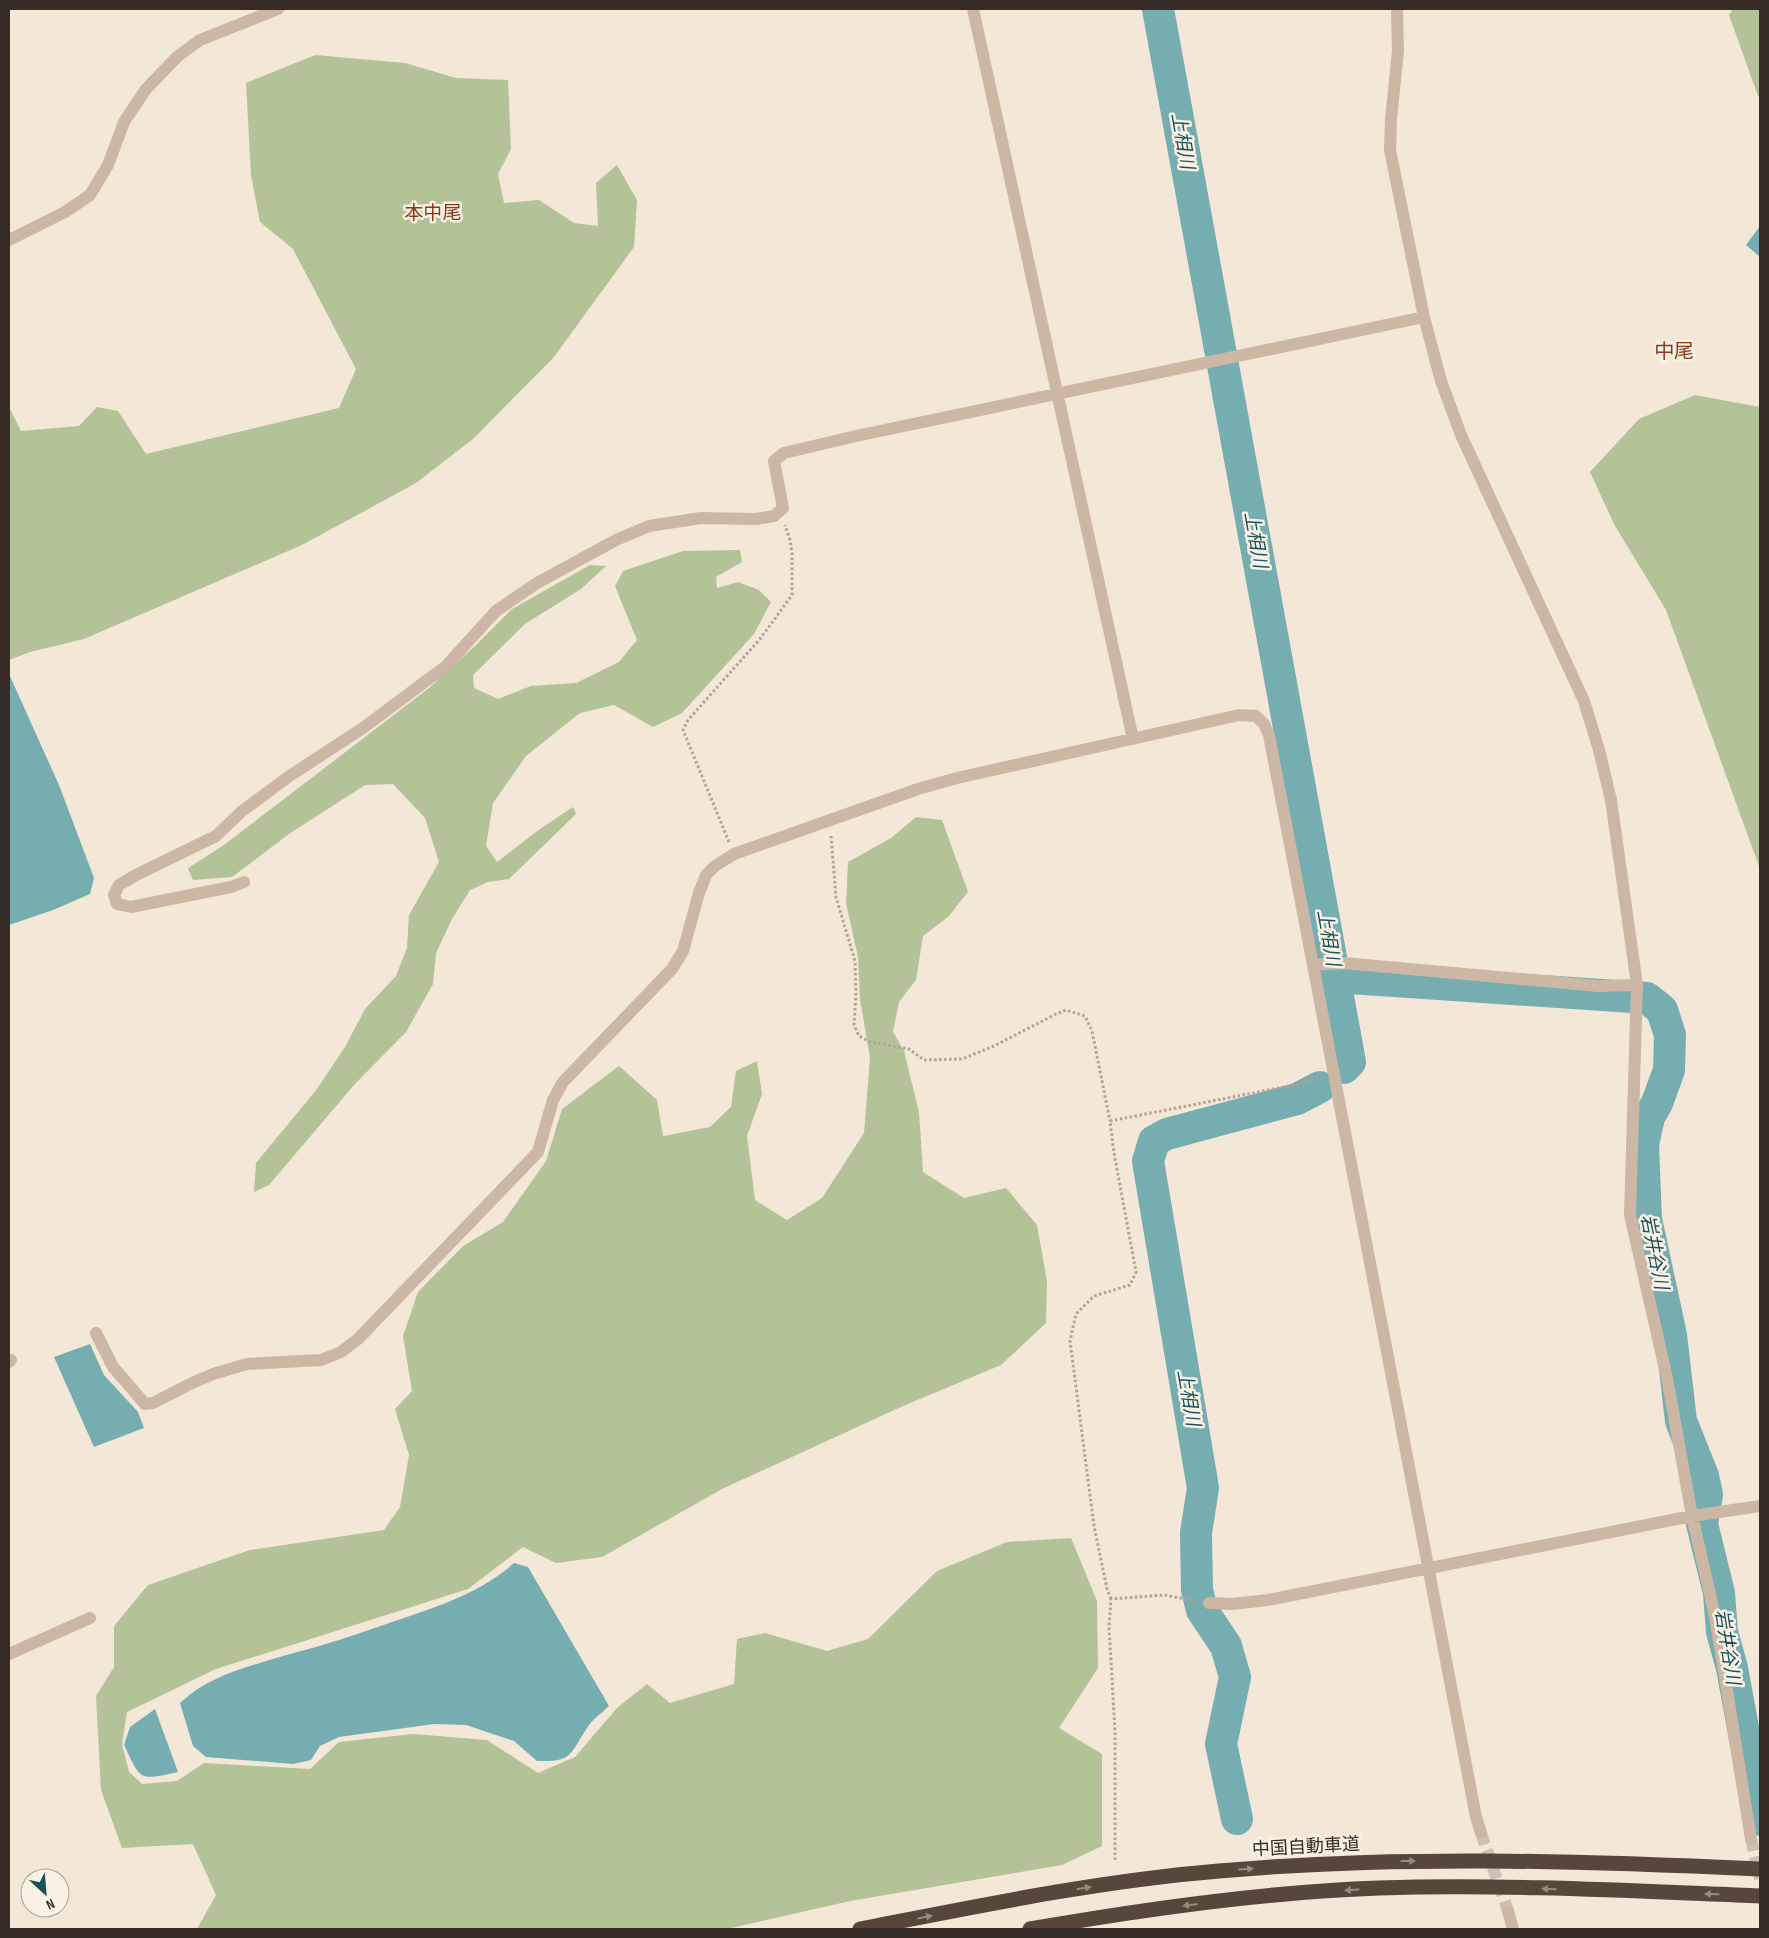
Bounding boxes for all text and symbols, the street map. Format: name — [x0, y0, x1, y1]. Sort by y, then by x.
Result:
water label: 上相川 — [1166, 111, 1199, 173]
district label: 本中尾 — [404, 202, 462, 225]
district label: 中尾 — [1654, 340, 1694, 364]
water label: 上相川 — [1239, 510, 1272, 572]
water label: 上相川 — [1312, 908, 1345, 970]
water label: 岩井谷川 — [1635, 1212, 1673, 1293]
water label: 上相川 — [1172, 1368, 1205, 1430]
water label: 岩井谷川 — [1710, 1608, 1745, 1688]
street label: 中国自動車道 — [1252, 1834, 1360, 1860]
one-way arrow — [1400, 1857, 1416, 1865]
one-way arrow — [1238, 1864, 1254, 1872]
north arrow — [20, 1868, 70, 1918]
one-way arrow — [1077, 1884, 1093, 1892]
one-way arrow — [1541, 1884, 1557, 1892]
one-way arrow — [1343, 1886, 1359, 1894]
one-way arrow — [1703, 1890, 1719, 1898]
text: N — [43, 1895, 58, 1914]
one-way arrow — [1182, 1901, 1198, 1909]
one-way arrow — [917, 1912, 933, 1920]

